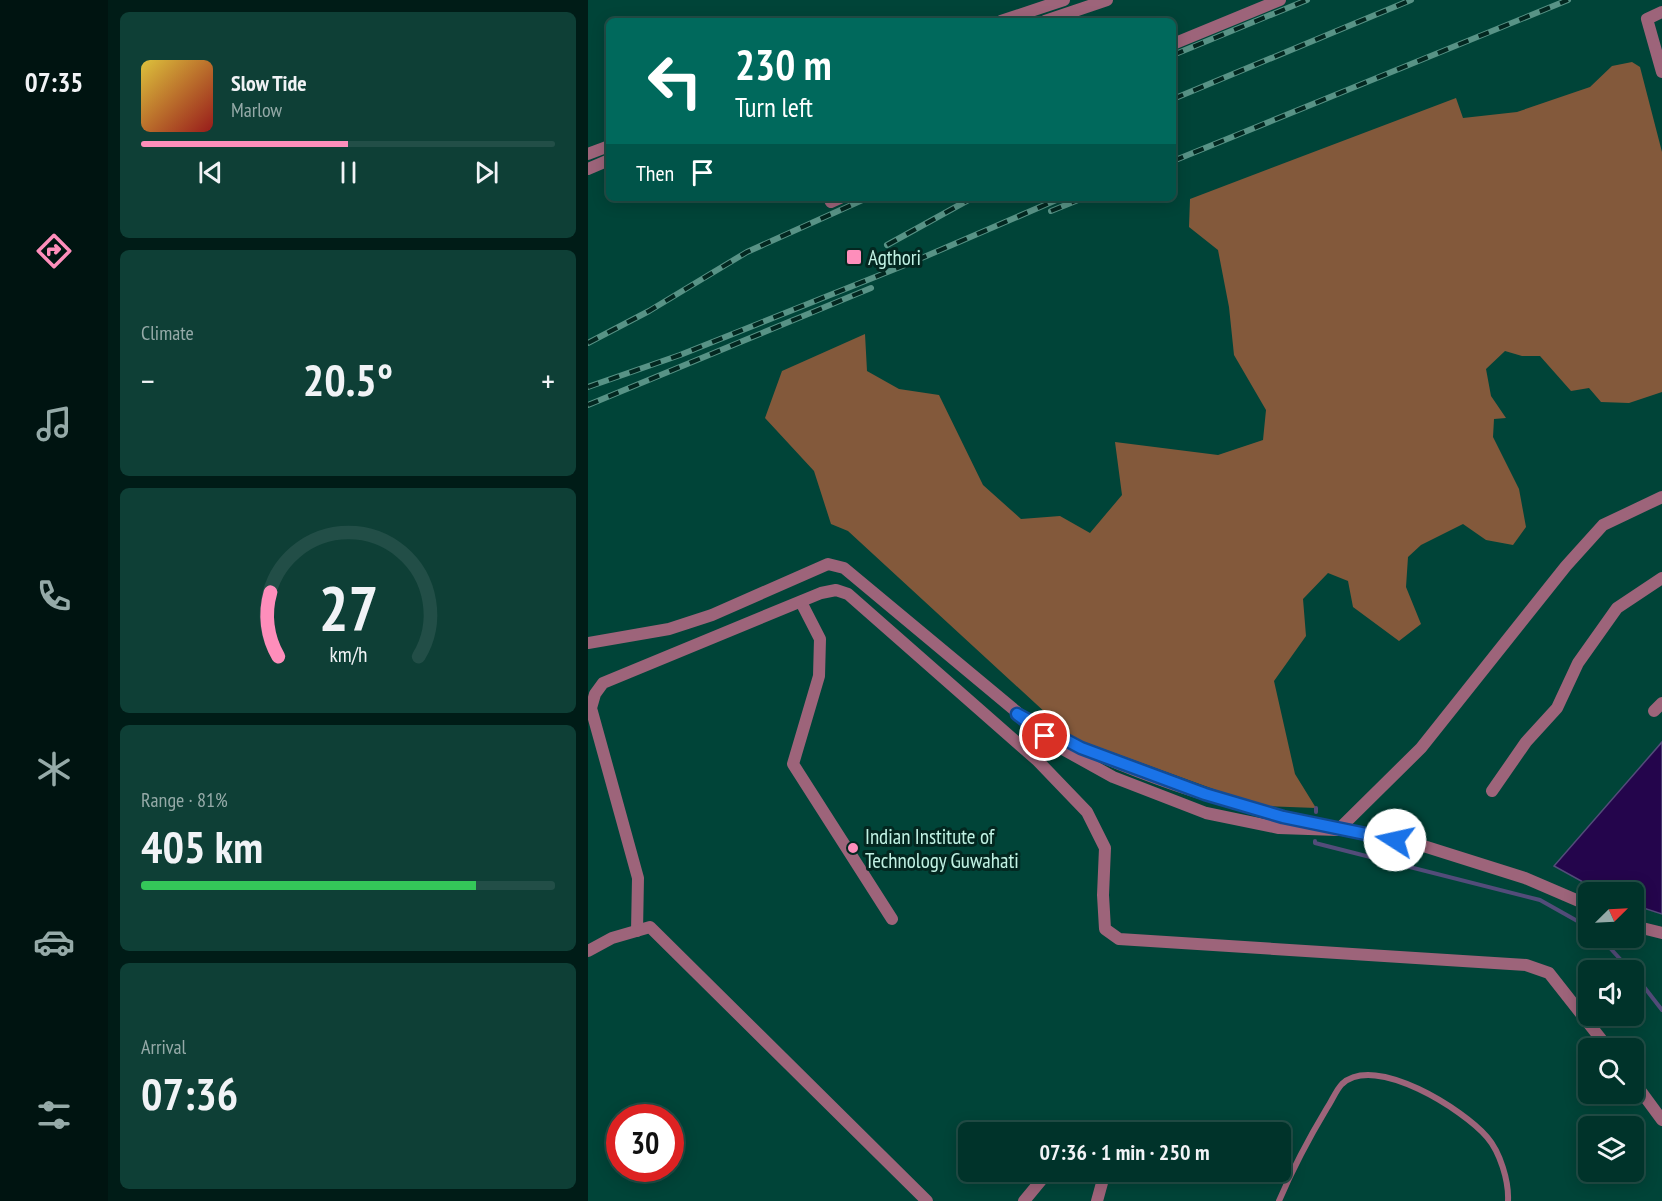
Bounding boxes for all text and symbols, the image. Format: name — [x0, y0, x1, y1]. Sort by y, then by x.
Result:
text: 230 m — [735, 37, 832, 92]
icon: left — [636, 42, 714, 120]
text: 07:35 — [25, 65, 83, 99]
text: Slow Tide — [231, 69, 307, 97]
text: Turn left — [735, 90, 813, 124]
text: Marlow — [231, 97, 282, 123]
icon: previous — [194, 156, 227, 189]
icon: pause — [332, 156, 365, 189]
icon: next — [470, 156, 503, 189]
icon: arrive — [686, 156, 719, 189]
text: Then — [636, 159, 674, 187]
icon: directions — [33, 230, 75, 272]
place label: Agthori — [868, 244, 921, 271]
marker: Agthori — [845, 248, 863, 266]
text: Climate — [141, 320, 194, 346]
text: 20.5° — [303, 350, 393, 408]
text: − — [141, 359, 155, 402]
text: + — [541, 359, 555, 402]
icon: music — [33, 403, 75, 445]
text: 27 — [318, 568, 378, 649]
icon: phone — [33, 575, 75, 617]
text: km/h — [329, 641, 367, 669]
pin — [1019, 710, 1070, 761]
icon: arrive — [1028, 719, 1061, 752]
icon: climate — [33, 748, 75, 790]
text: Range · 81% — [141, 787, 228, 813]
position arrow — [1363, 808, 1427, 872]
text: 405 km — [141, 817, 263, 875]
place label: Indian Institute of Technology Guwahati — [865, 823, 1019, 874]
marker: Indian Institute of Technology Guwahati — [846, 841, 860, 855]
north arrow — [1578, 882, 1644, 948]
map controls — [1578, 882, 1644, 1182]
icon: car — [33, 921, 75, 963]
button: sound — [1578, 960, 1644, 1026]
text: Arrival — [141, 1034, 186, 1060]
button: search — [1578, 1038, 1644, 1104]
text: 07:36 — [141, 1064, 238, 1122]
icon: filters — [33, 1094, 75, 1136]
speed limit sign: 30 — [606, 1104, 684, 1182]
button: layers — [1578, 1116, 1644, 1182]
text: 07:36 · 1 min · 250 m — [1039, 1138, 1210, 1166]

